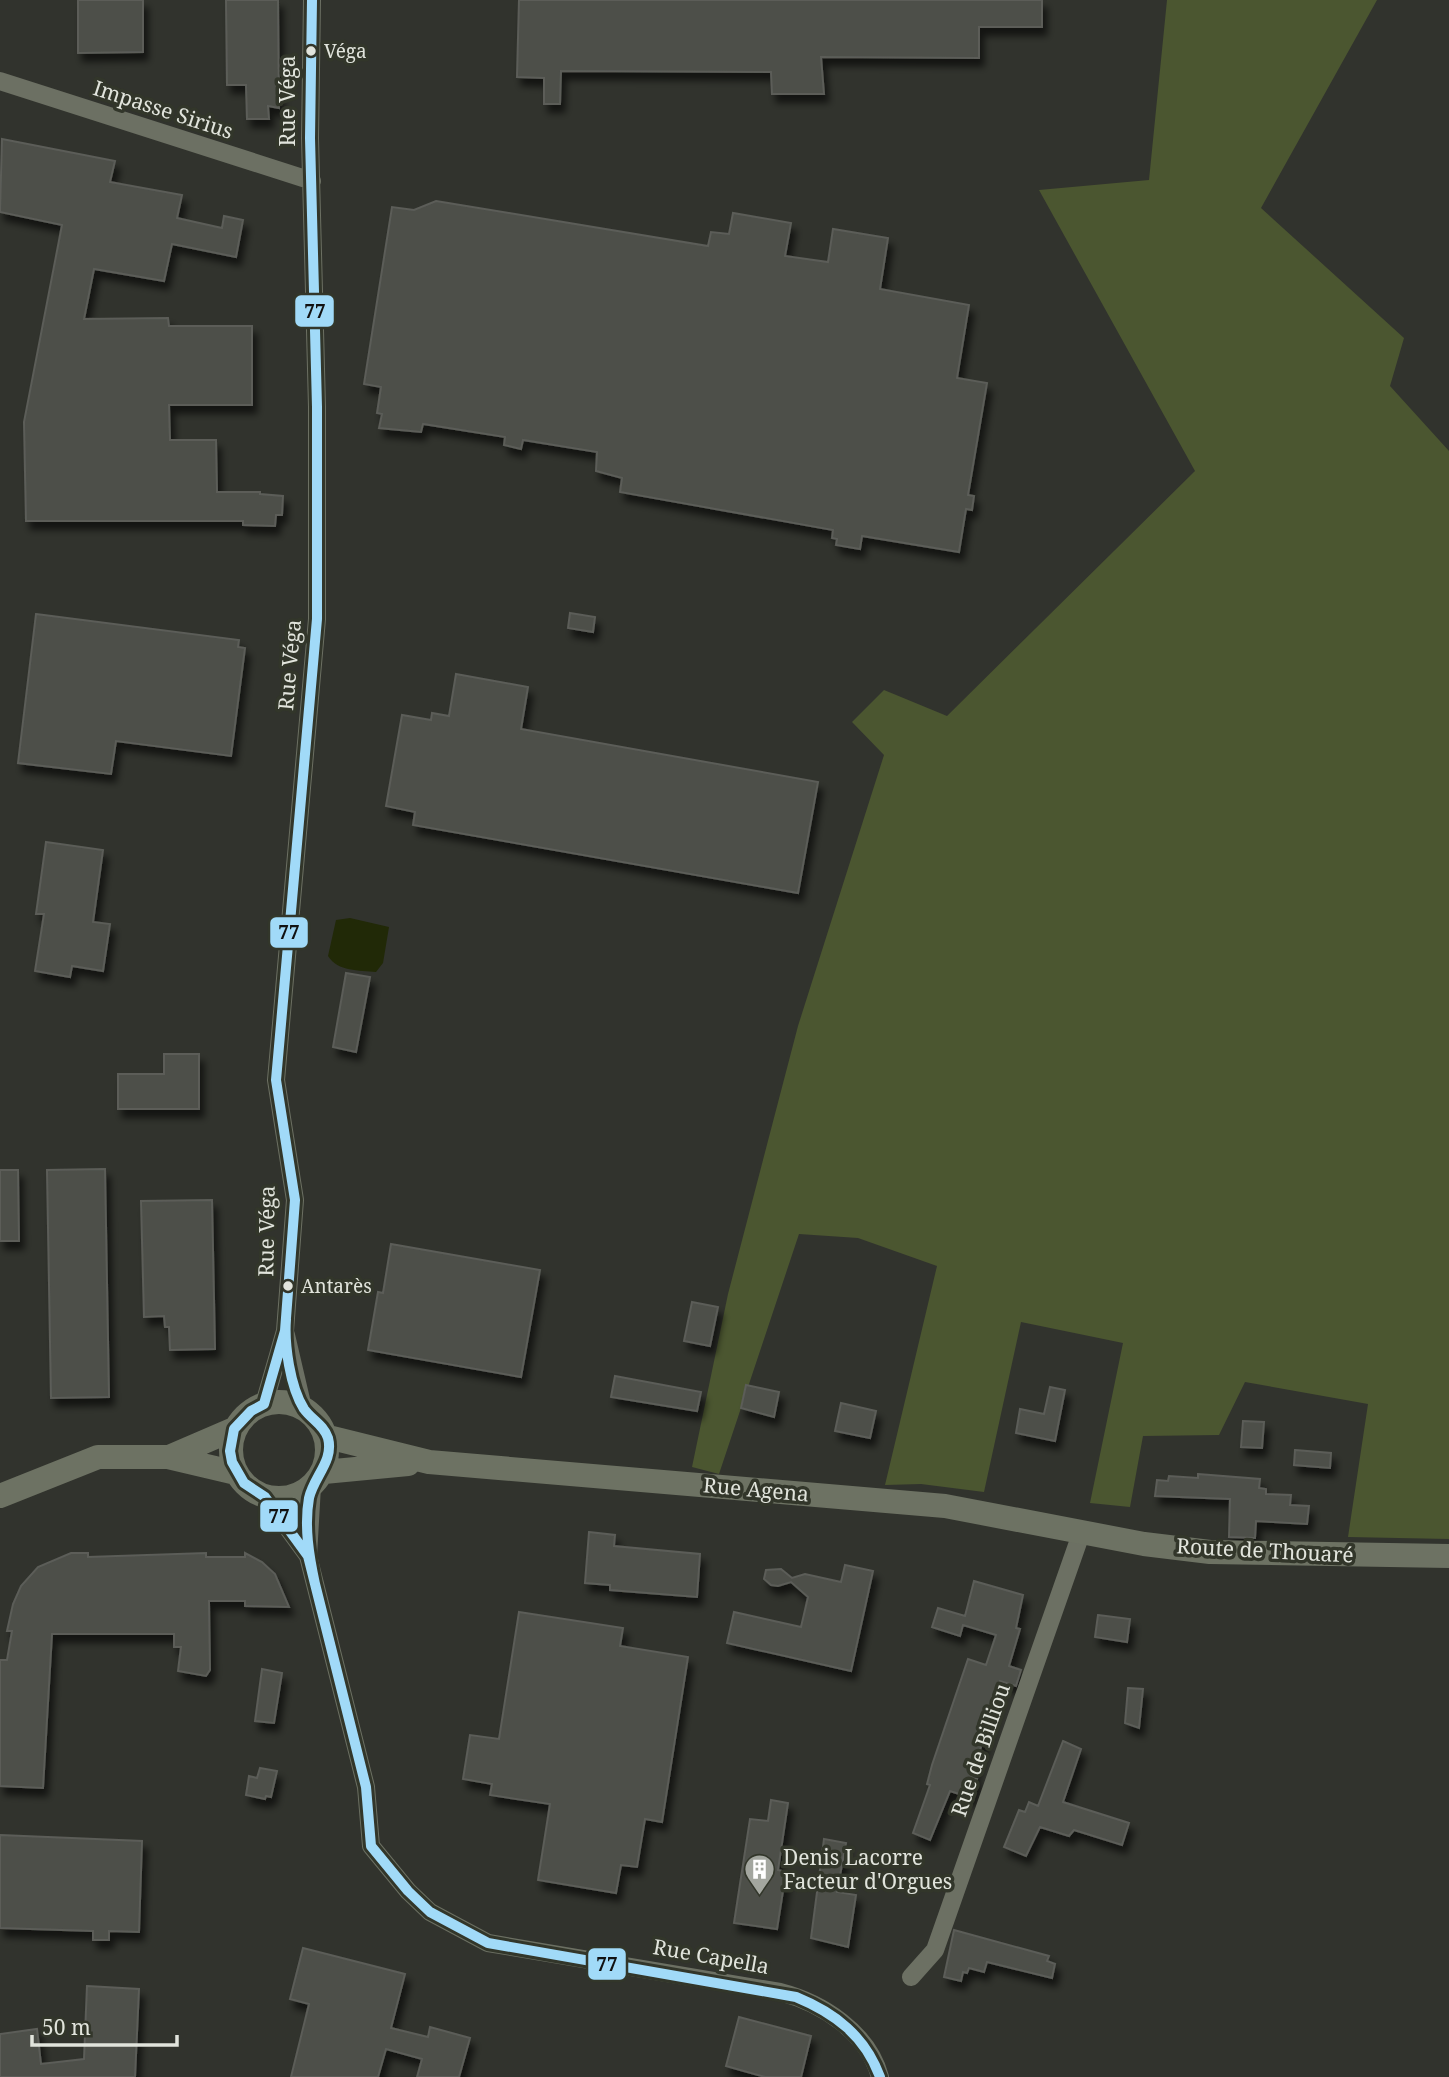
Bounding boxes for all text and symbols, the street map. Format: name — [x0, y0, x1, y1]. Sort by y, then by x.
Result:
place label: Véga — [324, 38, 367, 64]
marker: Véga — [304, 44, 318, 58]
street label: Rue Véga — [273, 55, 301, 147]
street label: Impasse Sirius — [90, 73, 237, 145]
line badge: 77 — [294, 294, 335, 328]
text: 77 — [304, 298, 326, 324]
street label: Rue Véga — [271, 618, 307, 711]
line badge: 77 — [269, 916, 309, 949]
text: 77 — [278, 919, 300, 945]
street label: Rue Véga — [251, 1185, 281, 1277]
place label: Antarès — [301, 1273, 372, 1299]
marker: Antarès — [281, 1279, 295, 1293]
street label: Rue Agena — [702, 1470, 810, 1508]
line badge: 77 — [259, 1499, 299, 1533]
text: 77 — [268, 1503, 290, 1529]
street label: Route de Thouaré — [1176, 1531, 1354, 1569]
street label: Rue de Billiou — [944, 1679, 1016, 1820]
place label: Denis Lacorre Facteur d'Orgues — [783, 1843, 952, 1895]
building icon: Denis Lacorre Facteur d'Orgues — [743, 1853, 777, 1897]
street label: Rue Capella — [651, 1932, 771, 1980]
line badge: 77 — [587, 1947, 627, 1981]
text: 77 — [596, 1951, 618, 1977]
scale bar — [32, 2004, 177, 2048]
text: 50 m — [42, 2013, 91, 2041]

